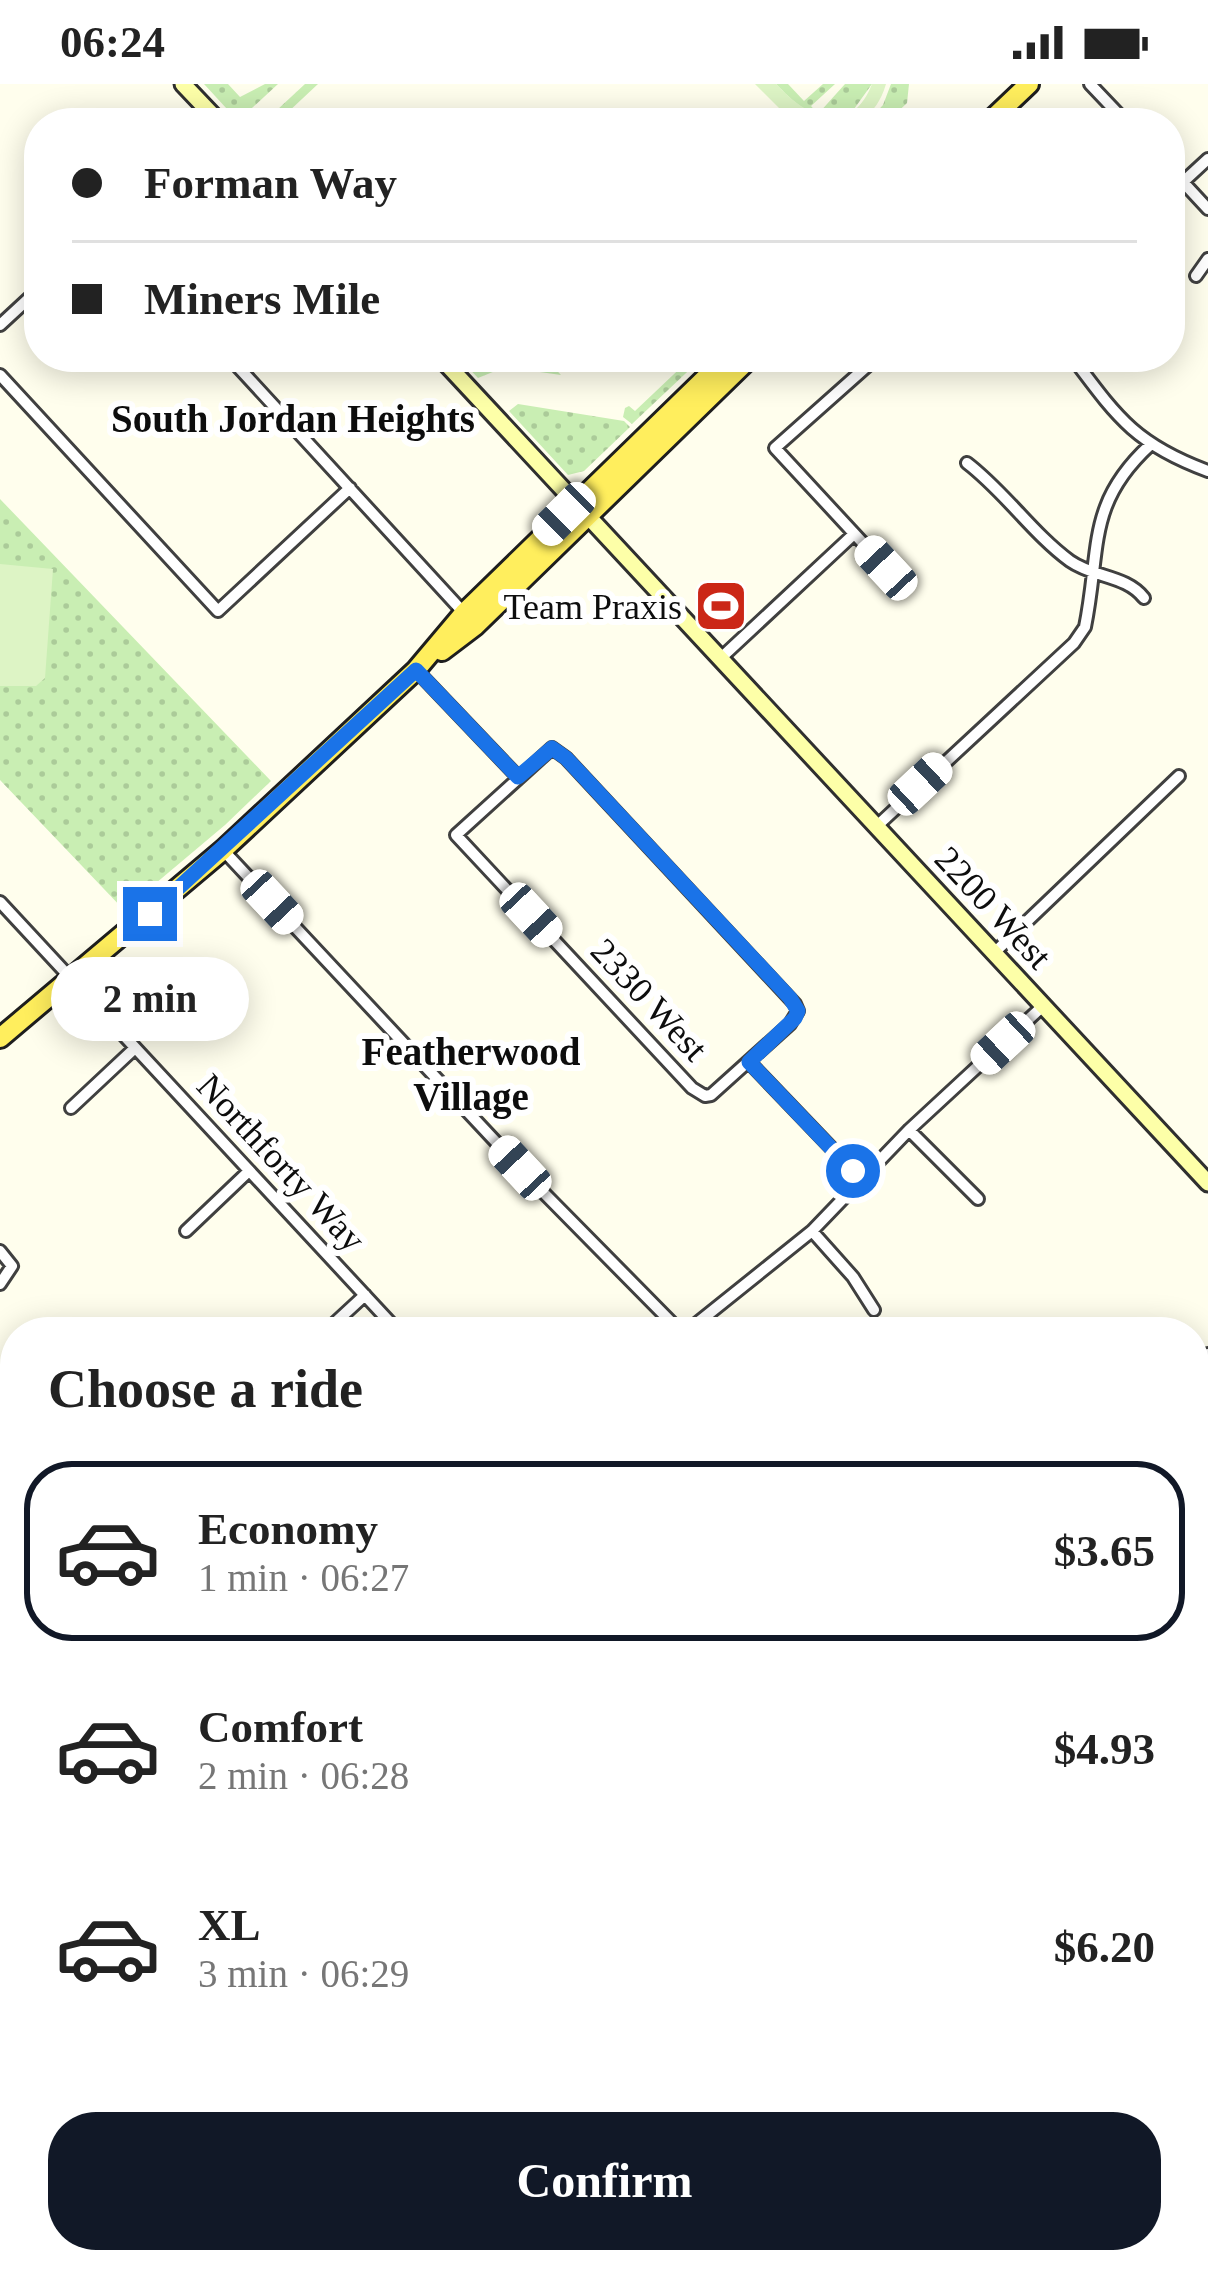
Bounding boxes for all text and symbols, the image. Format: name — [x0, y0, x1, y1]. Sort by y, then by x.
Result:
text: 06:24 — [60, 17, 165, 67]
text: Forman Way — [144, 158, 397, 208]
text: Miners Mile — [144, 274, 380, 324]
district label: South Jordan Heights — [111, 397, 475, 441]
car — [526, 476, 602, 552]
car — [848, 529, 924, 607]
sports icon: Team Praxis — [693, 578, 749, 634]
place label: Team Praxis — [504, 587, 682, 627]
car — [881, 746, 959, 822]
street label: 2200 West — [927, 839, 1060, 977]
car — [234, 863, 310, 941]
car — [493, 876, 569, 954]
route end — [123, 887, 177, 941]
street label: 2330 West — [583, 931, 716, 1069]
callout: 2 min — [51, 956, 249, 1040]
text: 2 min — [103, 977, 197, 1020]
car — [964, 1005, 1042, 1081]
district label: Featherwood Village — [362, 1030, 581, 1119]
street label: Northforty Way — [189, 1066, 373, 1259]
car — [482, 1129, 558, 1207]
route start — [826, 1144, 880, 1198]
text: Choose a ride — [48, 1359, 363, 1419]
icon: car — [54, 1497, 162, 1605]
text: Economy — [198, 1504, 378, 1554]
text: $3.65 — [1054, 1526, 1155, 1576]
text: 1 min · 06:27 — [198, 1556, 409, 1599]
icon: car — [54, 1695, 162, 1803]
text: Comfort — [198, 1702, 363, 1752]
text: $4.93 — [1054, 1724, 1155, 1774]
text: 2 min · 06:28 — [198, 1754, 409, 1797]
icon: car — [54, 1893, 162, 2001]
text: XL — [198, 1900, 261, 1950]
text: $6.20 — [1054, 1922, 1155, 1972]
text: 3 min · 06:29 — [198, 1952, 409, 1995]
button: Confirm — [48, 2112, 1161, 2250]

